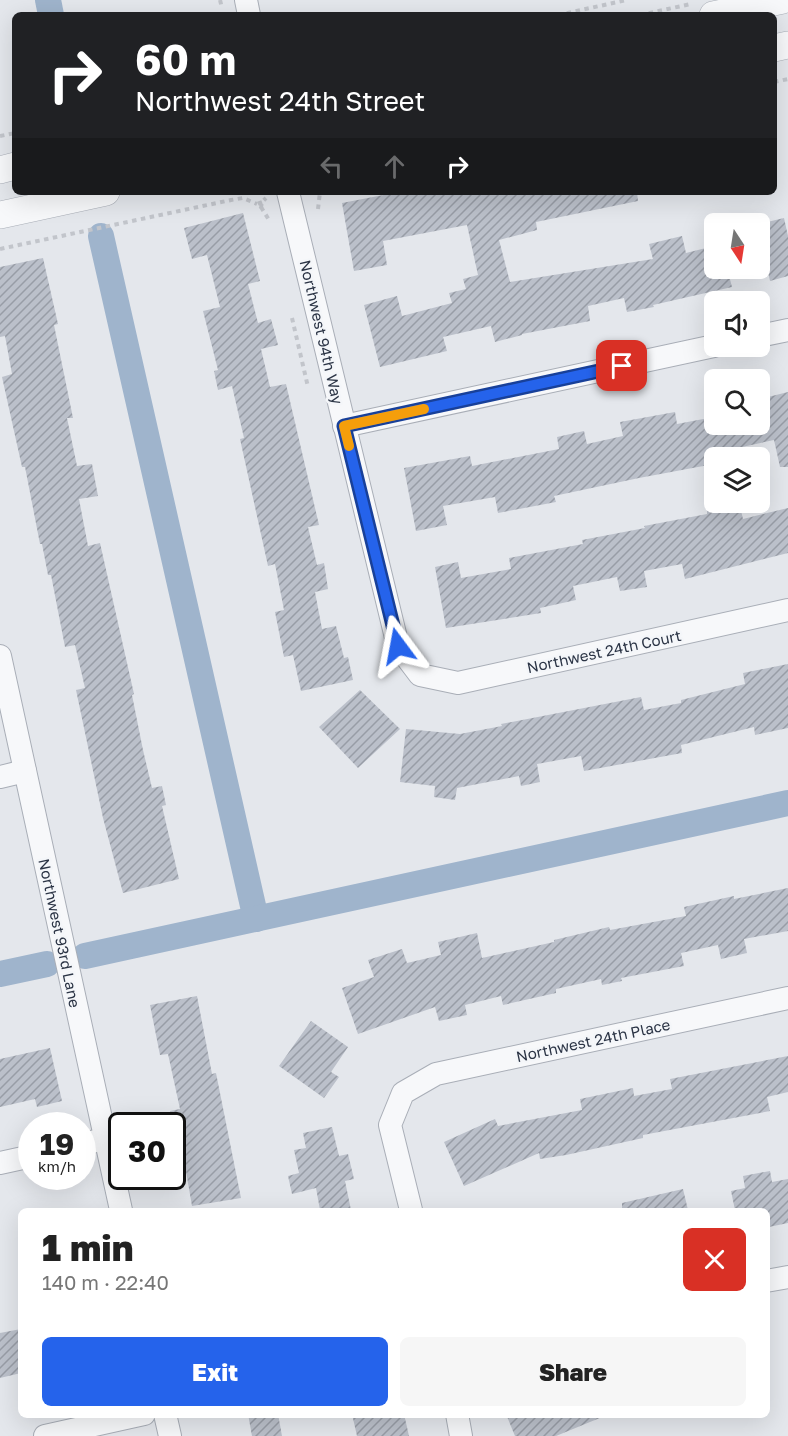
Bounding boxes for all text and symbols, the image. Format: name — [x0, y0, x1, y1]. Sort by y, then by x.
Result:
text: 60 m — [135, 34, 236, 84]
icon: right — [36, 36, 114, 114]
text: Northwest 24th Street — [135, 85, 425, 117]
icon: left — [315, 150, 348, 183]
icon: ahead — [378, 150, 411, 183]
icon: right — [441, 150, 474, 183]
north arrow — [704, 213, 770, 279]
map controls — [704, 213, 770, 513]
street label: Northwest 94th Way — [297, 258, 348, 407]
button: sound — [704, 291, 770, 357]
pin — [596, 340, 647, 391]
icon: arrive — [605, 349, 638, 382]
button: search — [704, 369, 770, 435]
button: layers — [704, 447, 770, 513]
position arrow — [366, 614, 430, 678]
street label: Northwest 24th Court — [525, 626, 683, 676]
street label: Northwest 93rd Lane — [35, 857, 85, 1009]
street label: Northwest 24th Place — [514, 1015, 672, 1065]
speed limit sign: 30 — [108, 1112, 186, 1190]
text: 19 — [40, 1126, 74, 1162]
text: km/h — [38, 1157, 76, 1175]
text: 1 min — [42, 1226, 133, 1269]
button: close — [683, 1228, 746, 1291]
text: 140 m · 22:40 — [42, 1270, 169, 1294]
button: Exit — [42, 1337, 388, 1406]
button: Share — [400, 1337, 746, 1406]

